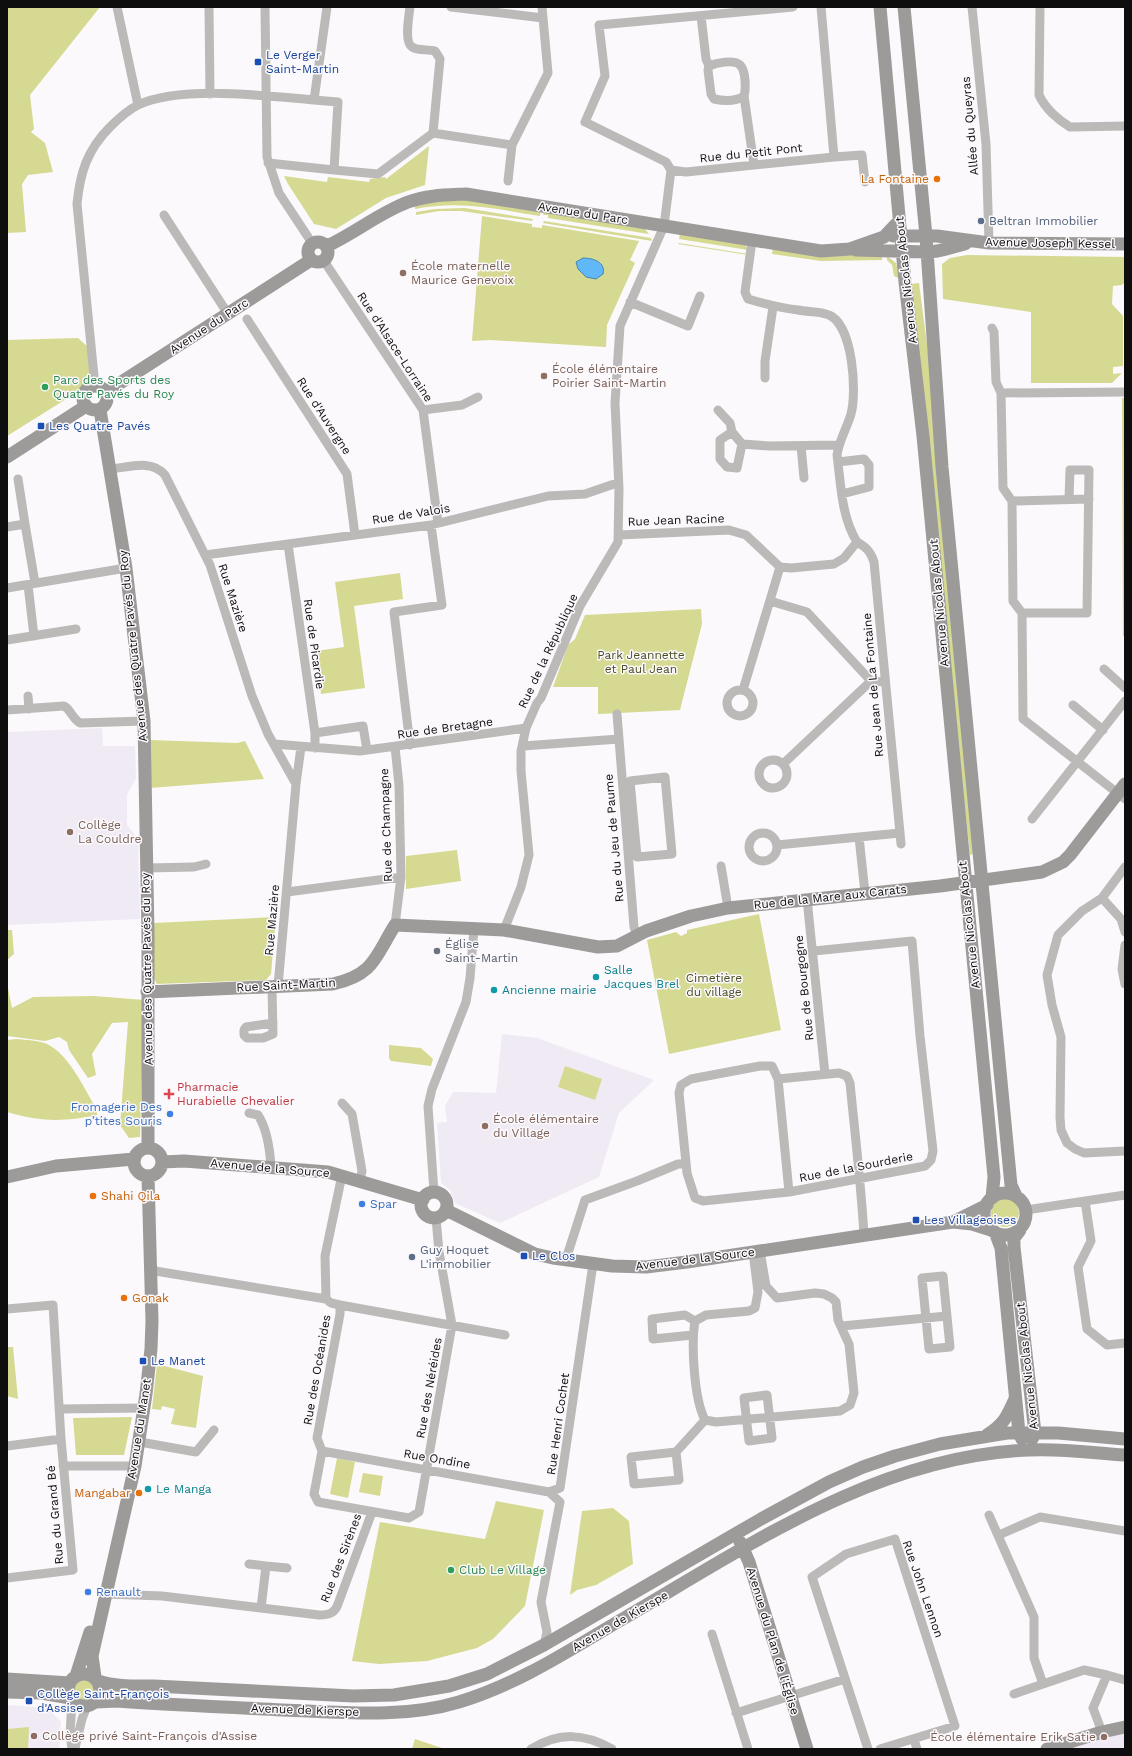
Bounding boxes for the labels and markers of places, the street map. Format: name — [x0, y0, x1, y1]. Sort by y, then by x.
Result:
place label: Le Verger Saint-Martin — [266, 48, 339, 76]
marker: Le Verger Saint-Martin — [253, 57, 263, 67]
place label: La Fontaine — [861, 172, 929, 186]
marker: La Fontaine — [932, 174, 942, 184]
place label: Beltran Immobilier — [989, 214, 1098, 228]
marker: Beltran Immobilier — [976, 216, 986, 226]
place label: École maternelle Maurice Genevoix — [411, 259, 514, 287]
marker: École maternelle Maurice Genevoix — [398, 268, 408, 278]
place label: École élémentaire Poirier Saint-Martin — [552, 362, 666, 390]
marker: École élémentaire Poirier Saint-Martin — [539, 371, 549, 381]
place label: Parc des Sports des Quatre Pavés du Roy — [53, 373, 175, 401]
marker: Parc des Sports des Quatre Pavés du Roy — [40, 382, 50, 392]
place label: Les Quatre Pavés — [49, 419, 150, 433]
marker: Les Quatre Pavés — [36, 421, 46, 431]
place label: Collège La Couldre — [78, 818, 142, 846]
marker: Collège La Couldre — [65, 827, 75, 837]
place label: Église Saint-Martin — [445, 937, 518, 965]
marker: Église Saint-Martin — [432, 946, 442, 956]
place label: Salle Jacques Brel — [604, 963, 680, 991]
marker: Salle Jacques Brel — [591, 972, 601, 982]
place label: Ancienne mairie — [502, 983, 597, 997]
marker: Ancienne mairie — [489, 985, 499, 995]
place label: Pharmacie Hurabielle Chevalier — [177, 1080, 295, 1108]
marker: Pharmacie Hurabielle Chevalier — [164, 1089, 174, 1099]
place label: Fromagerie Des p’tites Souris — [71, 1100, 162, 1128]
marker: Fromagerie Des p’tites Souris — [165, 1109, 175, 1119]
place label: École élémentaire du Village — [493, 1112, 599, 1140]
marker: École élémentaire du Village — [480, 1121, 490, 1131]
place label: Shahi Qila — [101, 1189, 160, 1203]
marker: Shahi Qila — [88, 1191, 98, 1201]
place label: Spar — [370, 1197, 397, 1211]
marker: Spar — [357, 1199, 367, 1209]
place label: Les Villageoises — [924, 1213, 1016, 1227]
marker: Les Villageoises — [911, 1215, 921, 1225]
place label: Guy Hoquet L'immobilier — [420, 1243, 491, 1271]
place label: Le Clos — [532, 1249, 575, 1263]
marker: Le Clos — [519, 1251, 529, 1261]
marker: Guy Hoquet L'immobilier — [407, 1252, 417, 1262]
place label: Gonak — [132, 1291, 169, 1305]
marker: Gonak — [119, 1293, 129, 1303]
place label: Le Manet — [151, 1354, 205, 1368]
marker: Le Manet — [138, 1356, 148, 1366]
place label: Le Manga — [156, 1482, 212, 1496]
marker: Le Manga — [143, 1484, 153, 1494]
place label: Mangabar — [74, 1486, 131, 1500]
marker: Mangabar — [134, 1488, 144, 1498]
place label: Club Le Village — [459, 1563, 546, 1577]
marker: Club Le Village — [446, 1565, 456, 1575]
place label: Renault — [96, 1585, 141, 1599]
marker: Renault — [83, 1587, 93, 1597]
place label: Collège Saint-François d'Assise — [37, 1687, 169, 1715]
marker: Collège Saint-François d'Assise — [24, 1696, 34, 1706]
place label: Collège privé Saint-François d'Assise — [42, 1729, 257, 1743]
place label: École élémentaire Erik Satie — [930, 1730, 1096, 1744]
marker: Collège privé Saint-François d'Assise — [29, 1731, 39, 1741]
marker: École élémentaire Erik Satie — [1099, 1732, 1109, 1742]

